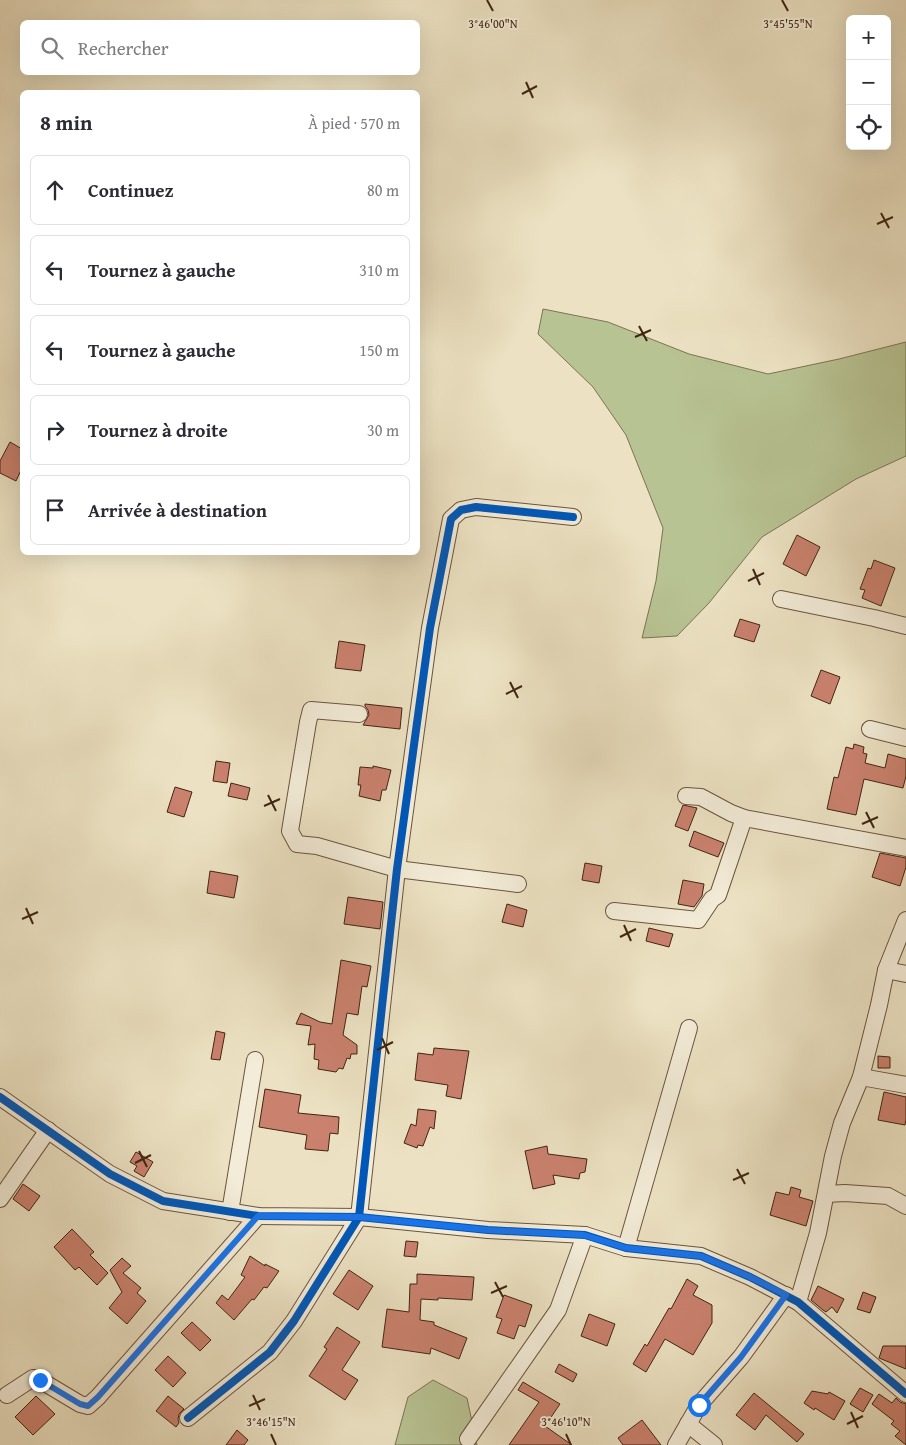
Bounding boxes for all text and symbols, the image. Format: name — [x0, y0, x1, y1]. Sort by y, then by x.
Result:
text: 3°46'00"N — [468, 15, 518, 32]
text: 3°45'55"N — [763, 15, 813, 32]
map controls — [846, 15, 891, 150]
button: + — [846, 15, 891, 60]
search box — [20, 20, 420, 75]
icon: search — [38, 34, 66, 62]
text: Rechercher — [78, 34, 169, 62]
button: − — [846, 60, 891, 105]
button: locate — [846, 105, 891, 150]
text: 8 min — [40, 107, 92, 138]
text: À pied · 570 m — [308, 111, 400, 135]
icon: ahead — [41, 176, 69, 204]
text: Continuez — [88, 176, 174, 204]
text: 80 m — [367, 178, 399, 202]
icon: left — [41, 256, 69, 284]
text: Tournez à gauche — [88, 256, 236, 284]
text: 310 m — [359, 258, 399, 282]
icon: left — [41, 336, 69, 364]
text: Tournez à gauche — [88, 336, 236, 364]
text: 150 m — [359, 338, 399, 362]
icon: right — [41, 416, 69, 444]
text: Tournez à droite — [88, 416, 228, 444]
text: 30 m — [367, 418, 399, 442]
icon: arrive — [41, 496, 69, 524]
text: Arrivée à destination — [88, 496, 267, 524]
route end — [29, 1369, 52, 1392]
route start — [688, 1394, 711, 1417]
text: 3°46'15"N — [246, 1413, 296, 1430]
text: 3°46'10"N — [541, 1413, 591, 1430]

